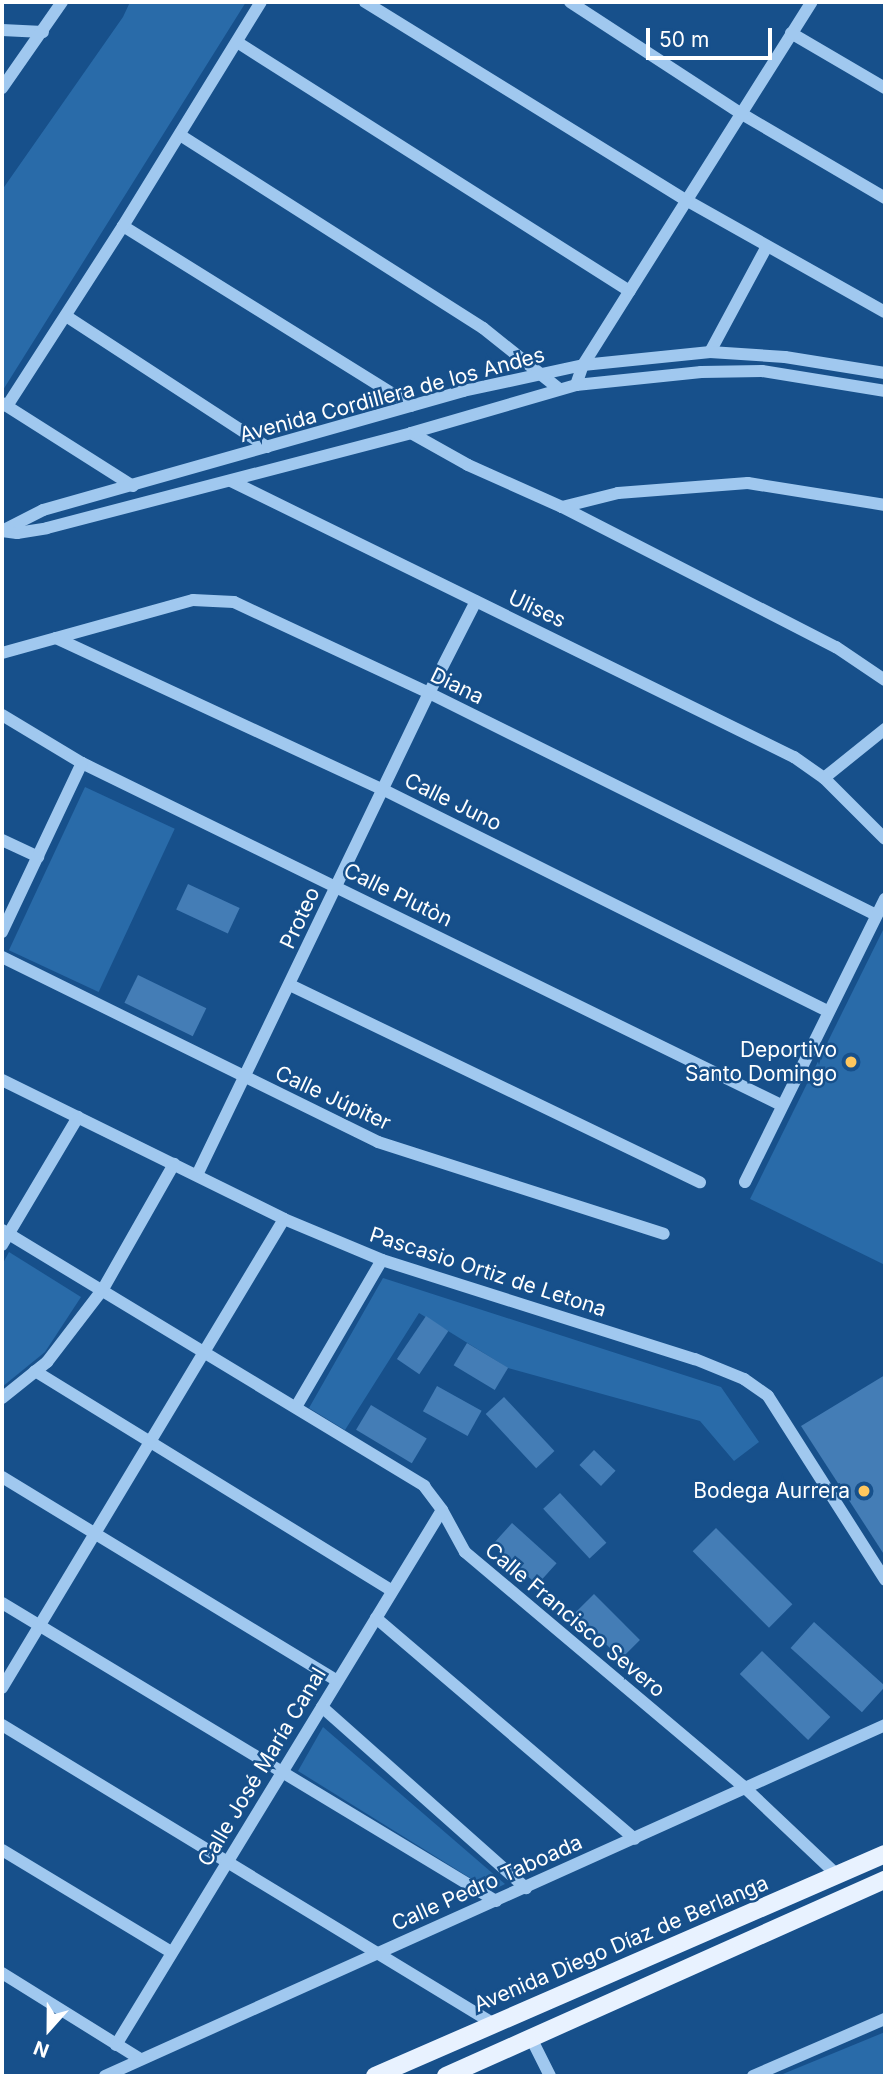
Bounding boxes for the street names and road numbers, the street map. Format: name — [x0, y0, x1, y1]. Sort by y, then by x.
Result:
street label: Avenida Cordillera de los Andes — [237, 342, 547, 448]
street label: Ulises — [504, 585, 570, 633]
street label: Diana — [426, 662, 488, 710]
street label: Calle Juno — [400, 768, 506, 836]
street label: Calle Plutòn — [339, 858, 457, 932]
street label: Proteo — [275, 883, 325, 953]
street label: Calle Júpiter — [271, 1060, 395, 1136]
street label: Pascasio Ortiz de Letona — [367, 1222, 609, 1322]
street label: Calle Francisco Severo — [480, 1537, 670, 1703]
street label: Calle José María Canal — [193, 1663, 331, 1871]
street label: Calle Pedro Taboada — [388, 1830, 586, 1936]
street label: Avenida Diego Díaz de Berlanga — [470, 1870, 772, 2018]

